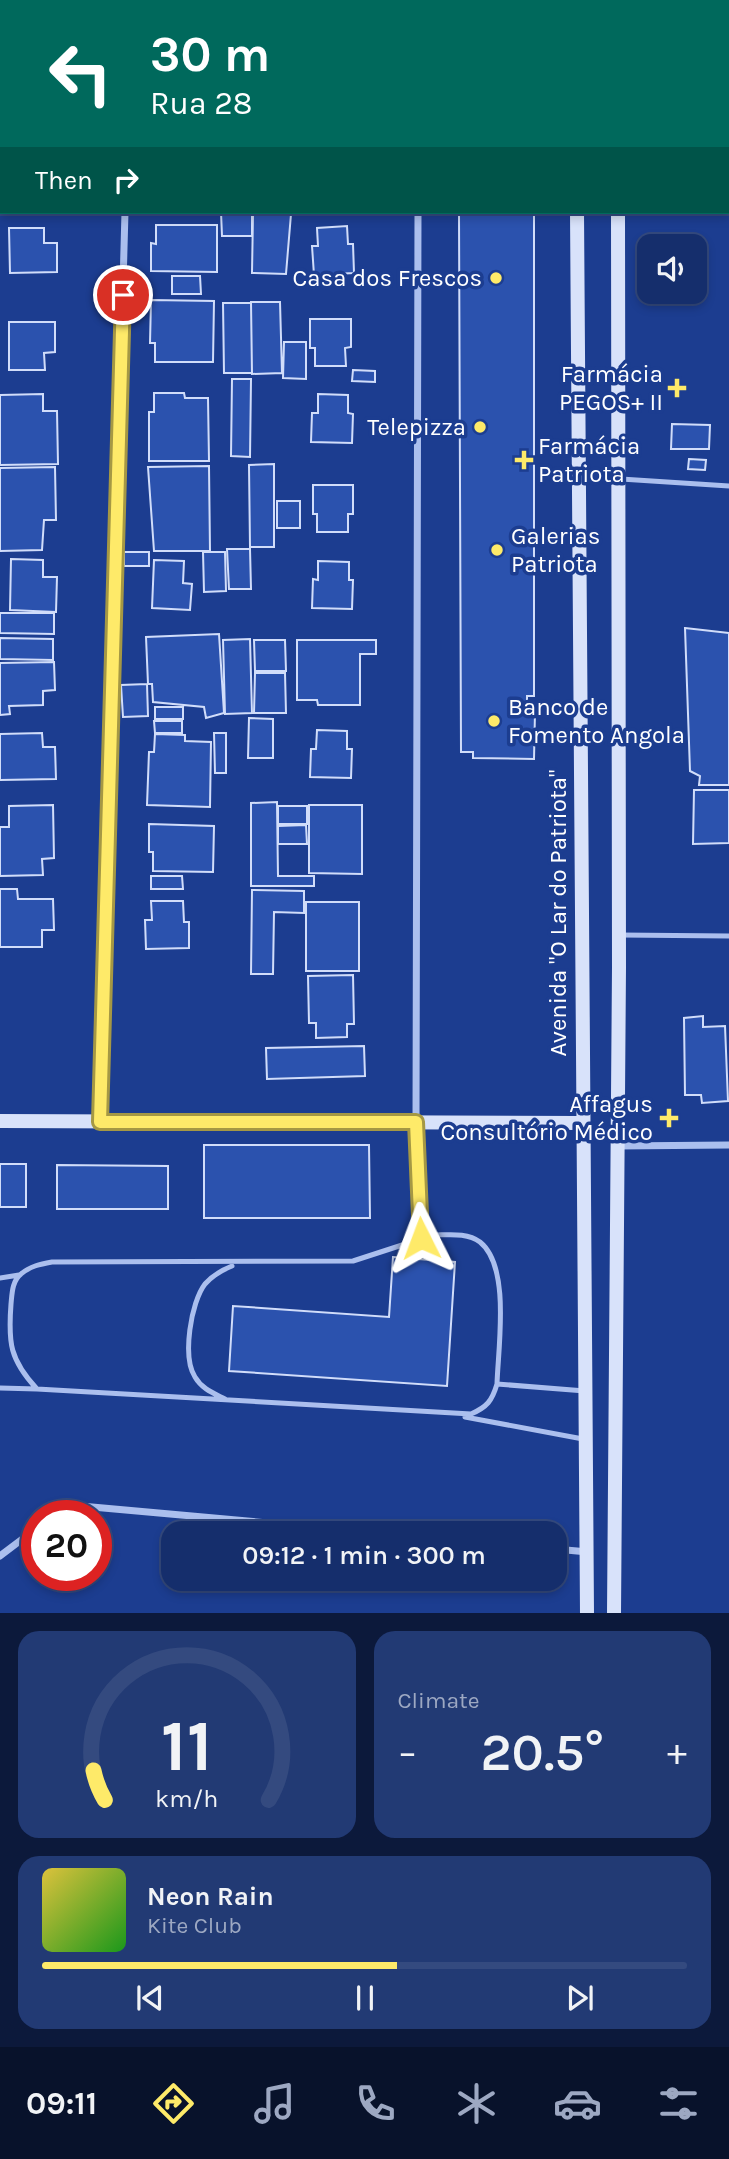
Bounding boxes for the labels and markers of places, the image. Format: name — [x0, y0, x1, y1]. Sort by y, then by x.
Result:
place label: Casa dos Frescos — [293, 264, 482, 292]
pin — [93, 265, 153, 325]
marker: Casa dos Frescos — [488, 270, 504, 286]
place label: Farmácia PEGOS+ II — [559, 360, 663, 416]
marker: Farmácia PEGOS+ II — [669, 380, 685, 396]
place label: Telepizza — [367, 413, 466, 441]
marker: Telepizza — [472, 419, 488, 435]
place label: Farmácia Patriota — [538, 432, 640, 488]
marker: Farmácia Patriota — [516, 452, 532, 468]
place label: Galerias Patriota — [511, 522, 600, 578]
marker: Galerias Patriota — [489, 542, 505, 558]
place label: Banco de Fomento Angola — [508, 693, 685, 749]
marker: Banco de Fomento Angola — [486, 713, 502, 729]
place label: Affagus Consultório Médico — [441, 1090, 653, 1146]
marker: Affagus Consultório Médico — [659, 1108, 679, 1128]

